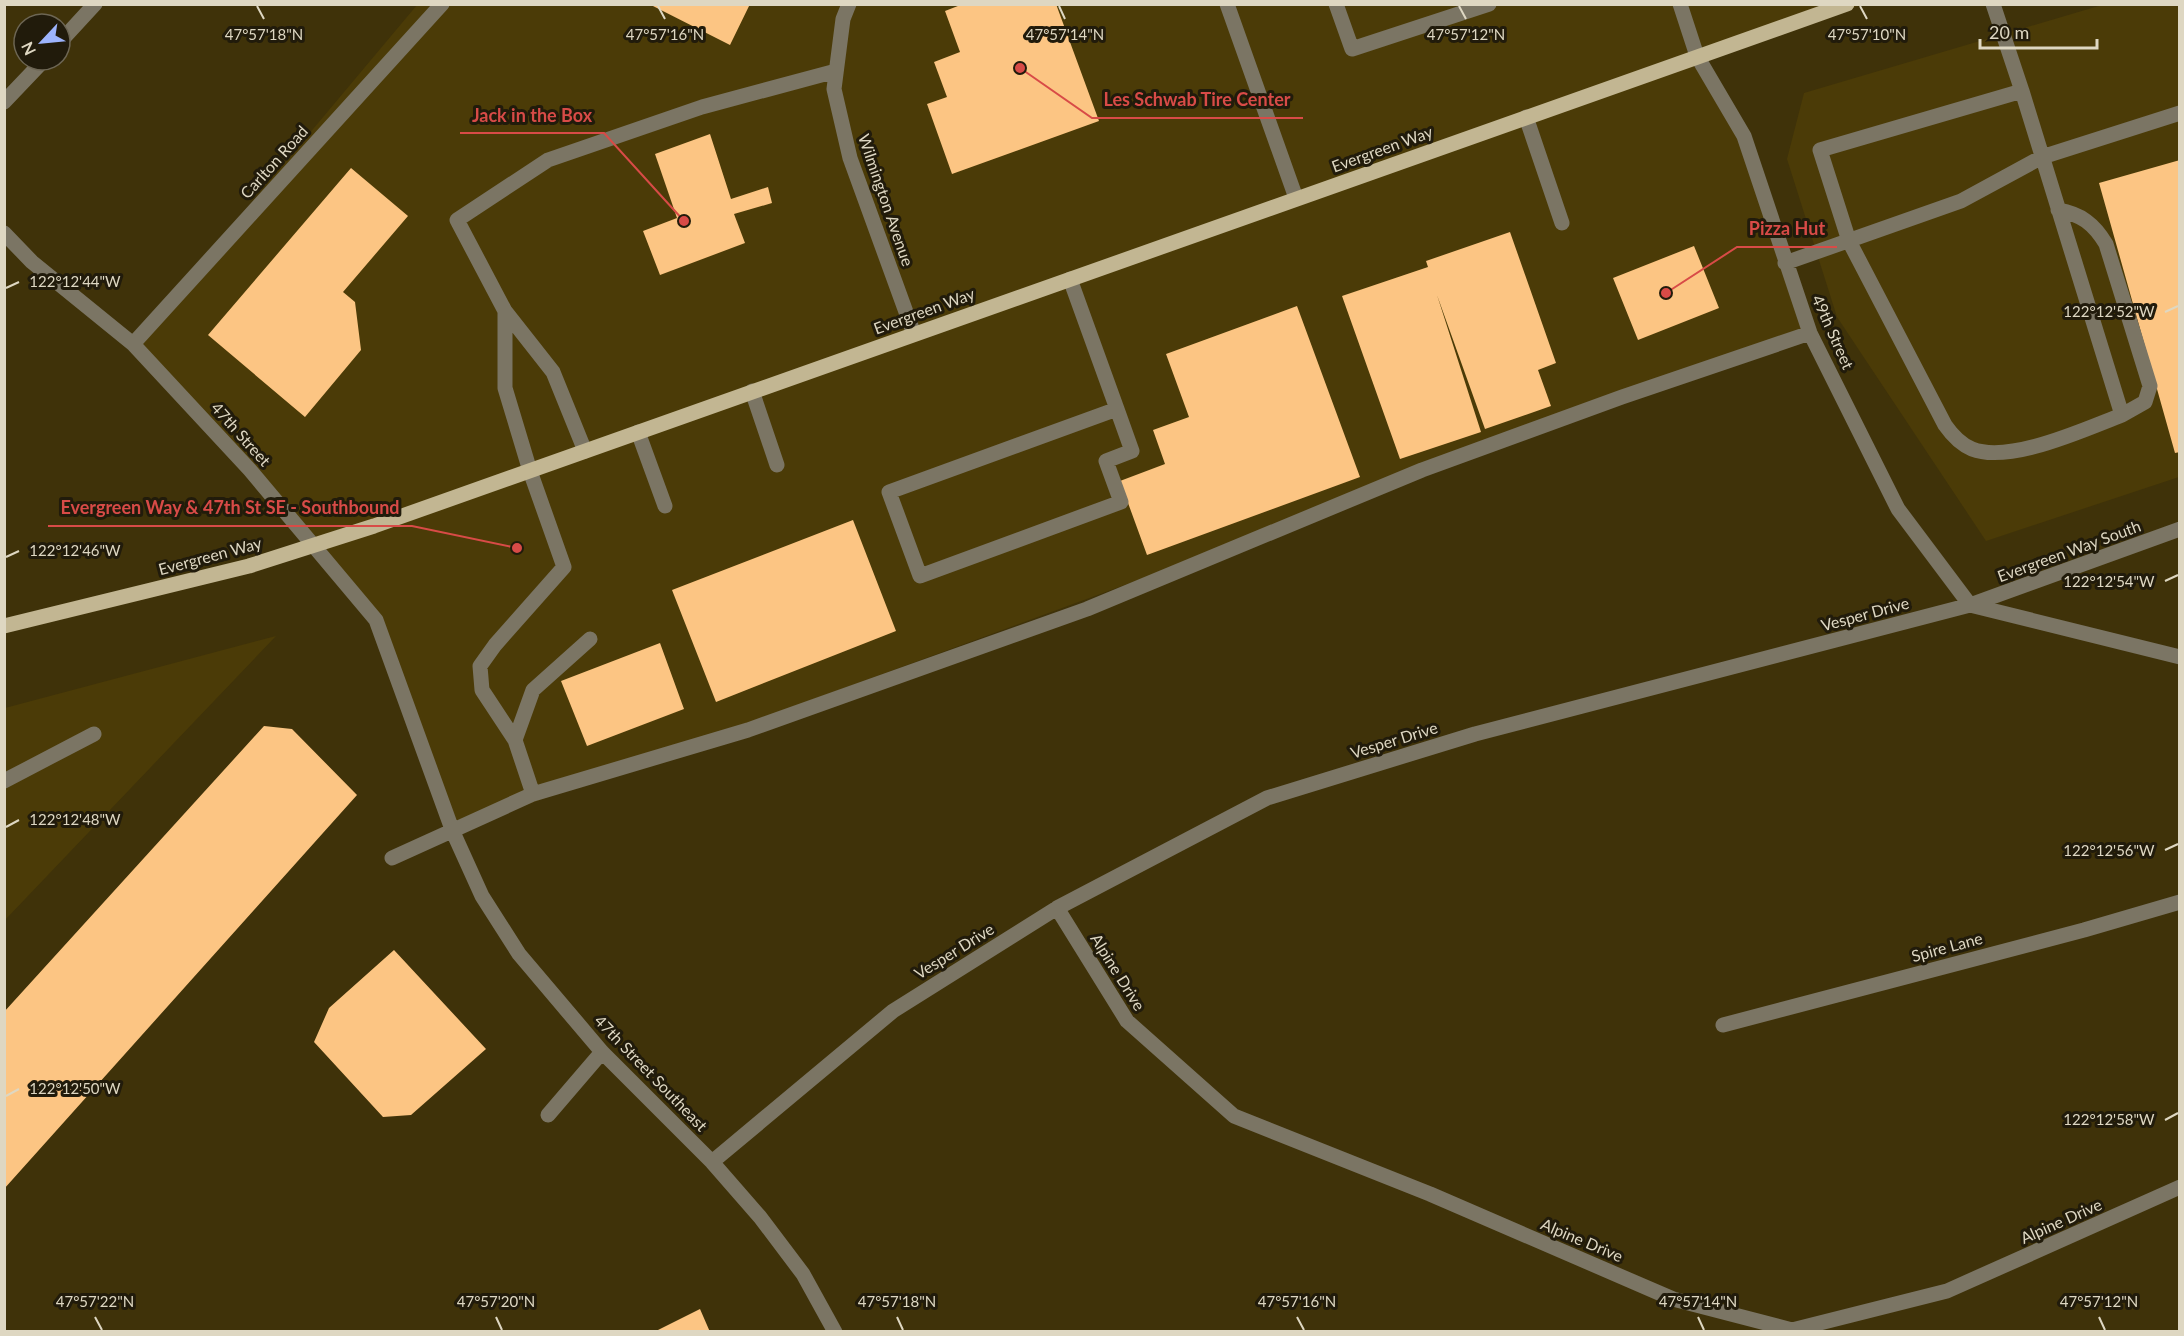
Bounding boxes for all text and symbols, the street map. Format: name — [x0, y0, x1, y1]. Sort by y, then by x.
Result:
north arrow — [12, 12, 72, 72]
scale bar — [1980, 12, 2097, 50]
text: 20 m — [1989, 21, 2029, 43]
text: 47°57'18"N — [225, 25, 303, 43]
text: 47°57'16"N — [626, 25, 704, 43]
text: 47°57'14"N — [1026, 25, 1104, 43]
text: 47°57'12"N — [1427, 25, 1505, 43]
text: 47°57'10"N — [1828, 25, 1906, 43]
text: N — [17, 39, 39, 58]
callout: Les Schwab Tire Center — [1092, 82, 1303, 118]
text: Les Schwab Tire Center — [1104, 88, 1291, 110]
callout: Jack in the Box — [460, 97, 604, 133]
text: Jack in the Box — [472, 104, 593, 126]
street label: Carlton Road — [236, 121, 311, 202]
street label: Evergreen Way — [1329, 121, 1436, 176]
street label: Wilmington Avenue — [855, 131, 918, 268]
callout: Pizza Hut — [1737, 211, 1837, 247]
text: Pizza Hut — [1749, 217, 1825, 239]
text: 122°12'44"W — [29, 272, 121, 290]
street label: Evergreen Way — [871, 283, 978, 338]
street label: 49th Street — [1809, 292, 1858, 372]
text: 122°12'52"W — [2063, 302, 2155, 320]
street label: 47th Street — [208, 398, 275, 470]
callout: Evergreen Way & 47th St SE - Southbound — [48, 490, 412, 526]
text: Evergreen Way & 47th St SE - Southbound — [60, 496, 400, 518]
street label: Evergreen Way South — [1995, 516, 2143, 585]
street label: Evergreen Way — [156, 532, 264, 578]
text: 122°12'46"W — [29, 541, 121, 559]
text: 122°12'54"W — [2063, 572, 2155, 590]
street label: Vesper Drive — [1819, 593, 1911, 634]
street label: Vesper Drive — [1348, 717, 1440, 762]
text: 122°12'48"W — [29, 810, 121, 828]
text: 122°12'56"W — [2063, 841, 2155, 859]
street label: Vesper Drive — [910, 919, 997, 983]
street label: Spire Lane — [1909, 928, 1985, 965]
street label: Alpine Drive — [1087, 930, 1150, 1014]
street label: 47th Street Southeast — [591, 1011, 712, 1135]
text: 122°12'50"W — [29, 1079, 121, 1097]
text: 122°12'58"W — [2063, 1110, 2155, 1128]
street label: Alpine Drive — [2017, 1194, 2104, 1247]
street label: Alpine Drive — [1538, 1214, 1626, 1265]
text: 47°57'22"N — [56, 1292, 134, 1310]
text: 47°57'20"N — [457, 1292, 535, 1310]
text: 47°57'18"N — [858, 1292, 936, 1310]
text: 47°57'16"N — [1258, 1292, 1336, 1310]
text: 47°57'14"N — [1659, 1292, 1737, 1310]
text: 47°57'12"N — [2060, 1292, 2138, 1310]

